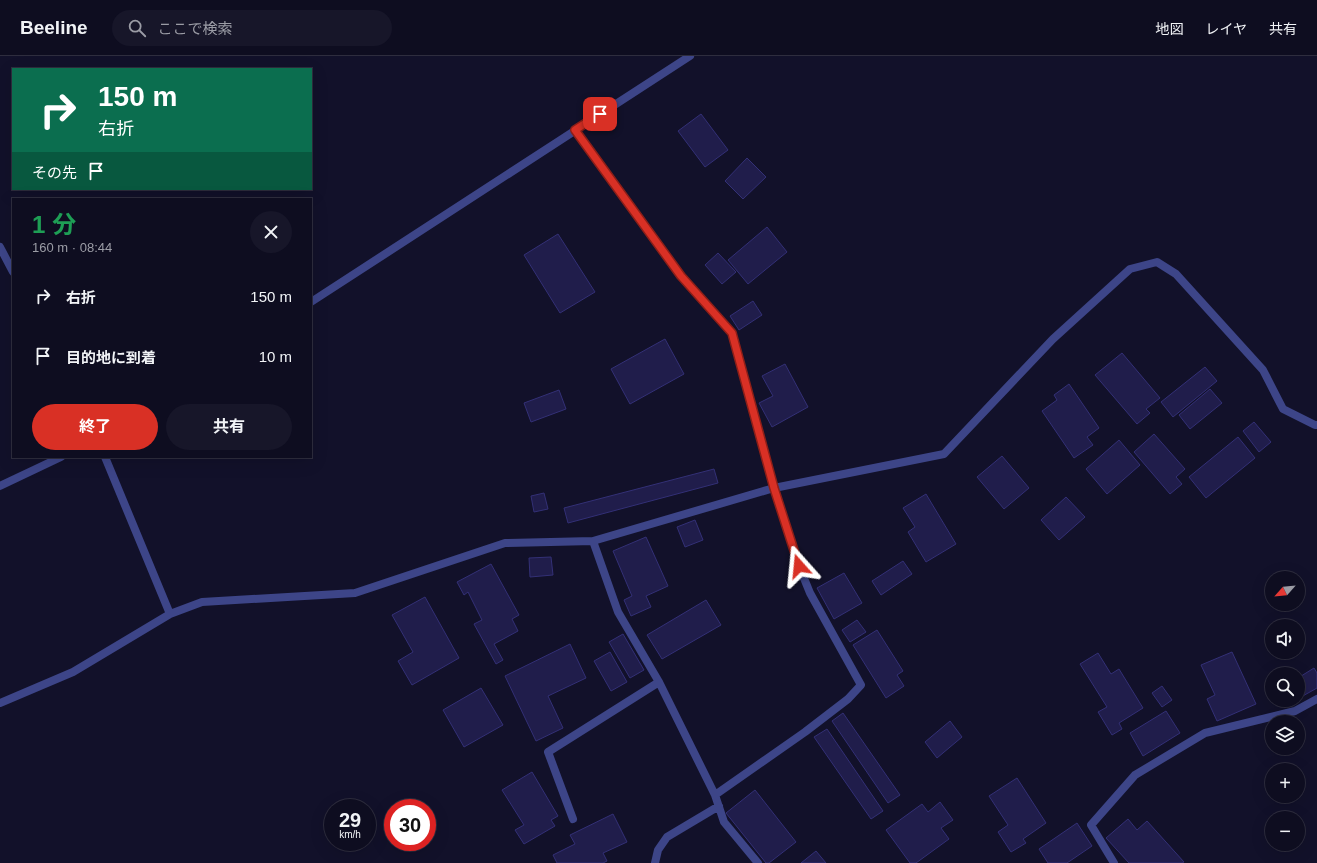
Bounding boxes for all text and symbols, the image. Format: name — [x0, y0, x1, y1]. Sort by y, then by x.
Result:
search box — [112, 10, 392, 46]
text: Beeline — [20, 17, 88, 38]
icon: search — [126, 17, 148, 39]
text: ここで検索 — [158, 20, 233, 37]
text: 地図 — [1155, 21, 1183, 37]
text: レイヤ — [1205, 21, 1247, 37]
text: 共有 — [1269, 21, 1297, 37]
text: 150 m — [98, 81, 177, 112]
icon: right — [32, 84, 84, 136]
pin — [583, 97, 617, 131]
icon: arrive — [589, 103, 611, 125]
text: 右折 — [98, 119, 134, 139]
icon: arrive — [85, 160, 107, 182]
text: その先 — [32, 164, 77, 181]
text: 1 分 — [32, 211, 76, 238]
button: close — [250, 211, 292, 253]
text: 160 m · 08:44 — [32, 240, 112, 255]
icon: right — [32, 285, 54, 307]
text: 150 m — [250, 288, 292, 305]
text: 右折 — [66, 289, 96, 306]
icon: arrive — [32, 345, 54, 367]
text: 10 m — [259, 348, 292, 365]
text: 目的地に到着 — [66, 349, 156, 366]
button: 終了 — [32, 404, 158, 450]
button: 共有 — [166, 404, 292, 450]
position arrow — [778, 545, 820, 587]
north arrow — [1265, 571, 1305, 611]
map controls — [1265, 571, 1305, 851]
button: sound — [1265, 619, 1305, 659]
button: search — [1265, 667, 1305, 707]
button: layers — [1265, 715, 1305, 755]
button: + — [1265, 763, 1305, 803]
speed limit sign: 30 — [384, 799, 436, 851]
text: 29 — [339, 809, 361, 831]
button: − — [1265, 811, 1305, 851]
text: km/h — [339, 829, 361, 840]

